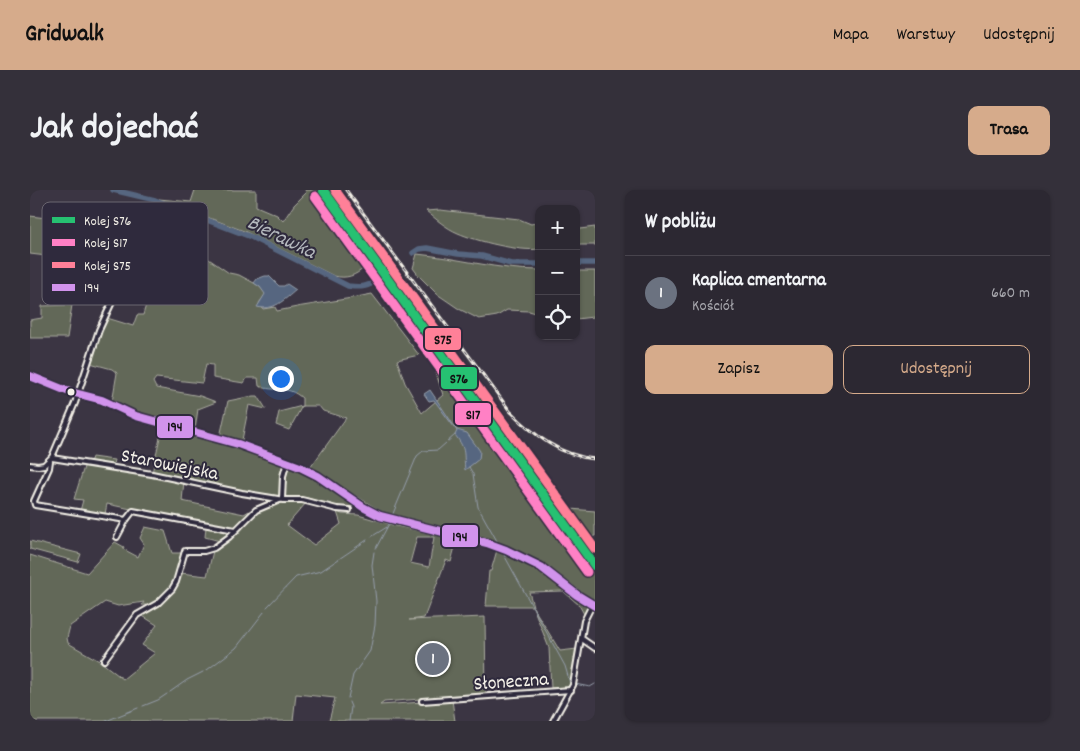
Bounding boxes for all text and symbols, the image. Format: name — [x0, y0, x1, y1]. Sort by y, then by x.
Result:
text: Gridwalk — [25, 18, 104, 52]
text: Mapa — [833, 23, 869, 48]
text: Warstwy — [897, 23, 955, 48]
text: Udostępnij — [983, 23, 1055, 48]
text: Jak dojechać — [30, 105, 199, 155]
button: Trasa — [968, 106, 1050, 155]
legend — [42, 202, 208, 305]
map controls — [535, 205, 580, 340]
button: + — [535, 205, 580, 250]
text: W pobliżu — [645, 208, 716, 238]
water label: Bierawka — [241, 209, 321, 269]
text: Kolej S76 — [84, 212, 132, 232]
text: Kolej S17 — [84, 234, 128, 254]
button: − — [535, 250, 580, 295]
text: Kolej S75 — [84, 257, 131, 277]
text: Kaplica cmentarna — [692, 268, 826, 295]
text: 194 — [84, 279, 99, 299]
text: 1 — [659, 282, 663, 305]
text: 660 m — [991, 282, 1030, 305]
button: locate — [535, 295, 580, 340]
text: Kościół — [692, 295, 734, 318]
line badge: S75 — [424, 327, 462, 351]
text: S75 — [434, 331, 453, 351]
button: Zapisz — [645, 345, 833, 394]
button: Udostępnij — [843, 345, 1030, 394]
your location — [268, 366, 294, 392]
line badge: S76 — [440, 366, 478, 390]
text: S76 — [450, 370, 468, 390]
unlabelled marker — [66, 387, 76, 397]
line badge: S17 — [454, 402, 492, 426]
text: S17 — [466, 406, 481, 426]
line badge: 194 — [156, 415, 194, 439]
text: 194 — [167, 418, 183, 438]
street label: Starowiejska — [118, 443, 221, 489]
line badge: 194 — [441, 524, 479, 548]
text: 194 — [452, 528, 468, 548]
pin: 1 — [417, 640, 449, 678]
street label: Słoneczna — [473, 666, 550, 700]

